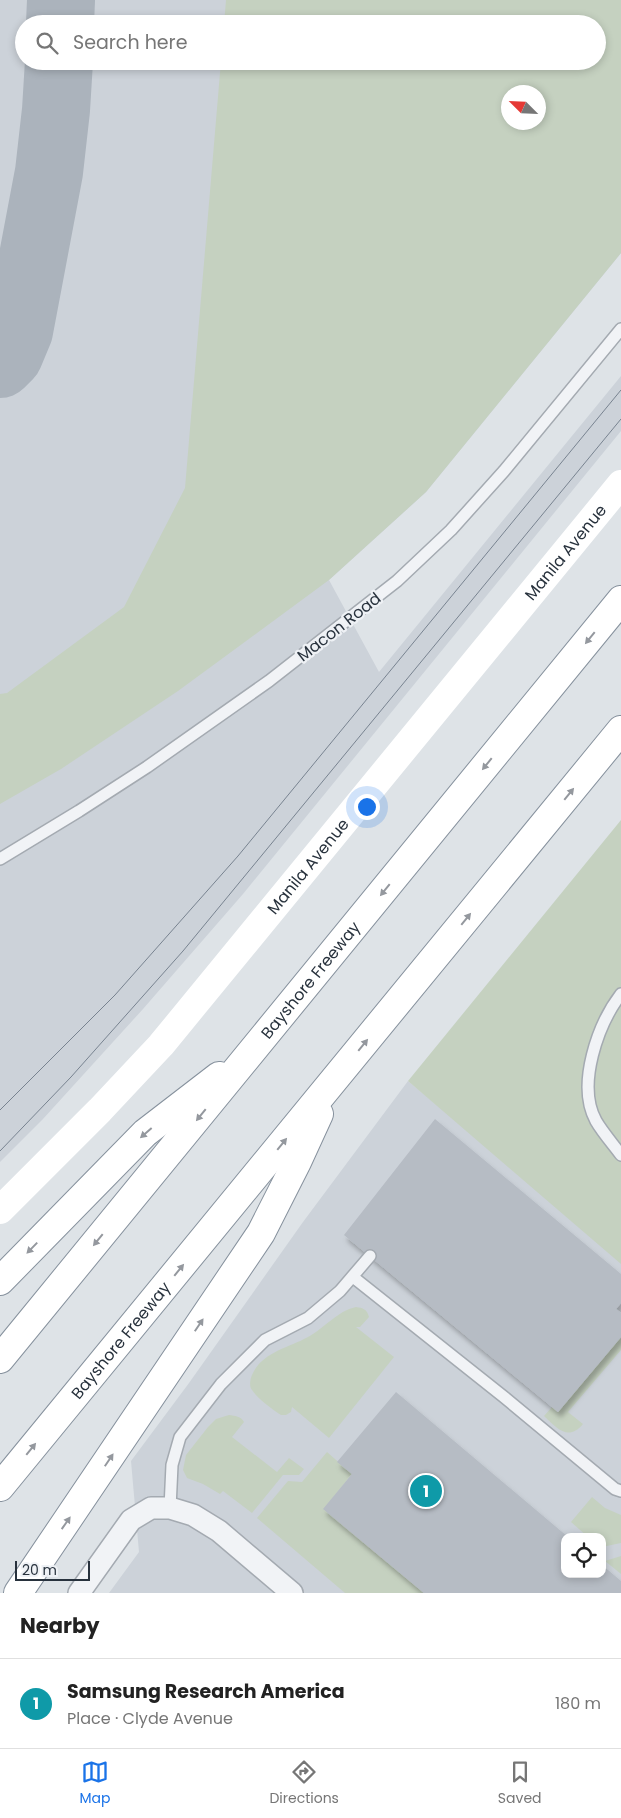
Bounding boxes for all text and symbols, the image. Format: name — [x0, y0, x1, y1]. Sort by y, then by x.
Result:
search box — [15, 15, 606, 70]
icon: search — [33, 29, 61, 57]
text: Search here — [73, 29, 187, 56]
north arrow — [501, 85, 546, 130]
street label: Manila Avenue — [519, 499, 612, 605]
street label: Macon Road — [292, 587, 386, 667]
one-way arrow — [585, 631, 596, 644]
one-way arrow — [482, 757, 493, 770]
one-way arrow — [563, 787, 574, 800]
your location — [354, 794, 380, 820]
street label: Manila Avenue — [261, 813, 354, 919]
one-way arrow — [379, 883, 390, 896]
one-way arrow — [460, 914, 472, 926]
street label: Bayshore Freeway — [255, 916, 365, 1043]
one-way arrow — [358, 1039, 369, 1052]
one-way arrow — [195, 1108, 206, 1121]
one-way arrow — [139, 1127, 152, 1138]
one-way arrow — [276, 1138, 287, 1151]
one-way arrow — [92, 1234, 103, 1247]
one-way arrow — [26, 1242, 38, 1254]
one-way arrow — [173, 1263, 184, 1276]
street label: Bayshore Freeway — [65, 1277, 176, 1404]
one-way arrow — [195, 1318, 204, 1331]
one-way arrow — [25, 1444, 37, 1456]
one-way arrow — [104, 1453, 114, 1466]
pin: 1 — [410, 1472, 442, 1510]
one-way arrow — [61, 1516, 71, 1529]
map controls — [561, 1533, 606, 1578]
button: locate — [561, 1533, 606, 1578]
scale bar — [15, 1558, 90, 1581]
text: 20 m — [22, 1560, 57, 1580]
text: Nearby — [20, 1611, 100, 1640]
text: Samsung Research America — [67, 1678, 345, 1705]
text: 1 — [33, 1692, 39, 1715]
text: 180 m — [555, 1692, 601, 1715]
text: Place · Clyde Avenue — [67, 1707, 233, 1730]
tab: Map — [79, 1758, 110, 1809]
tab: Directions — [269, 1758, 339, 1809]
tab: Saved — [498, 1758, 542, 1809]

